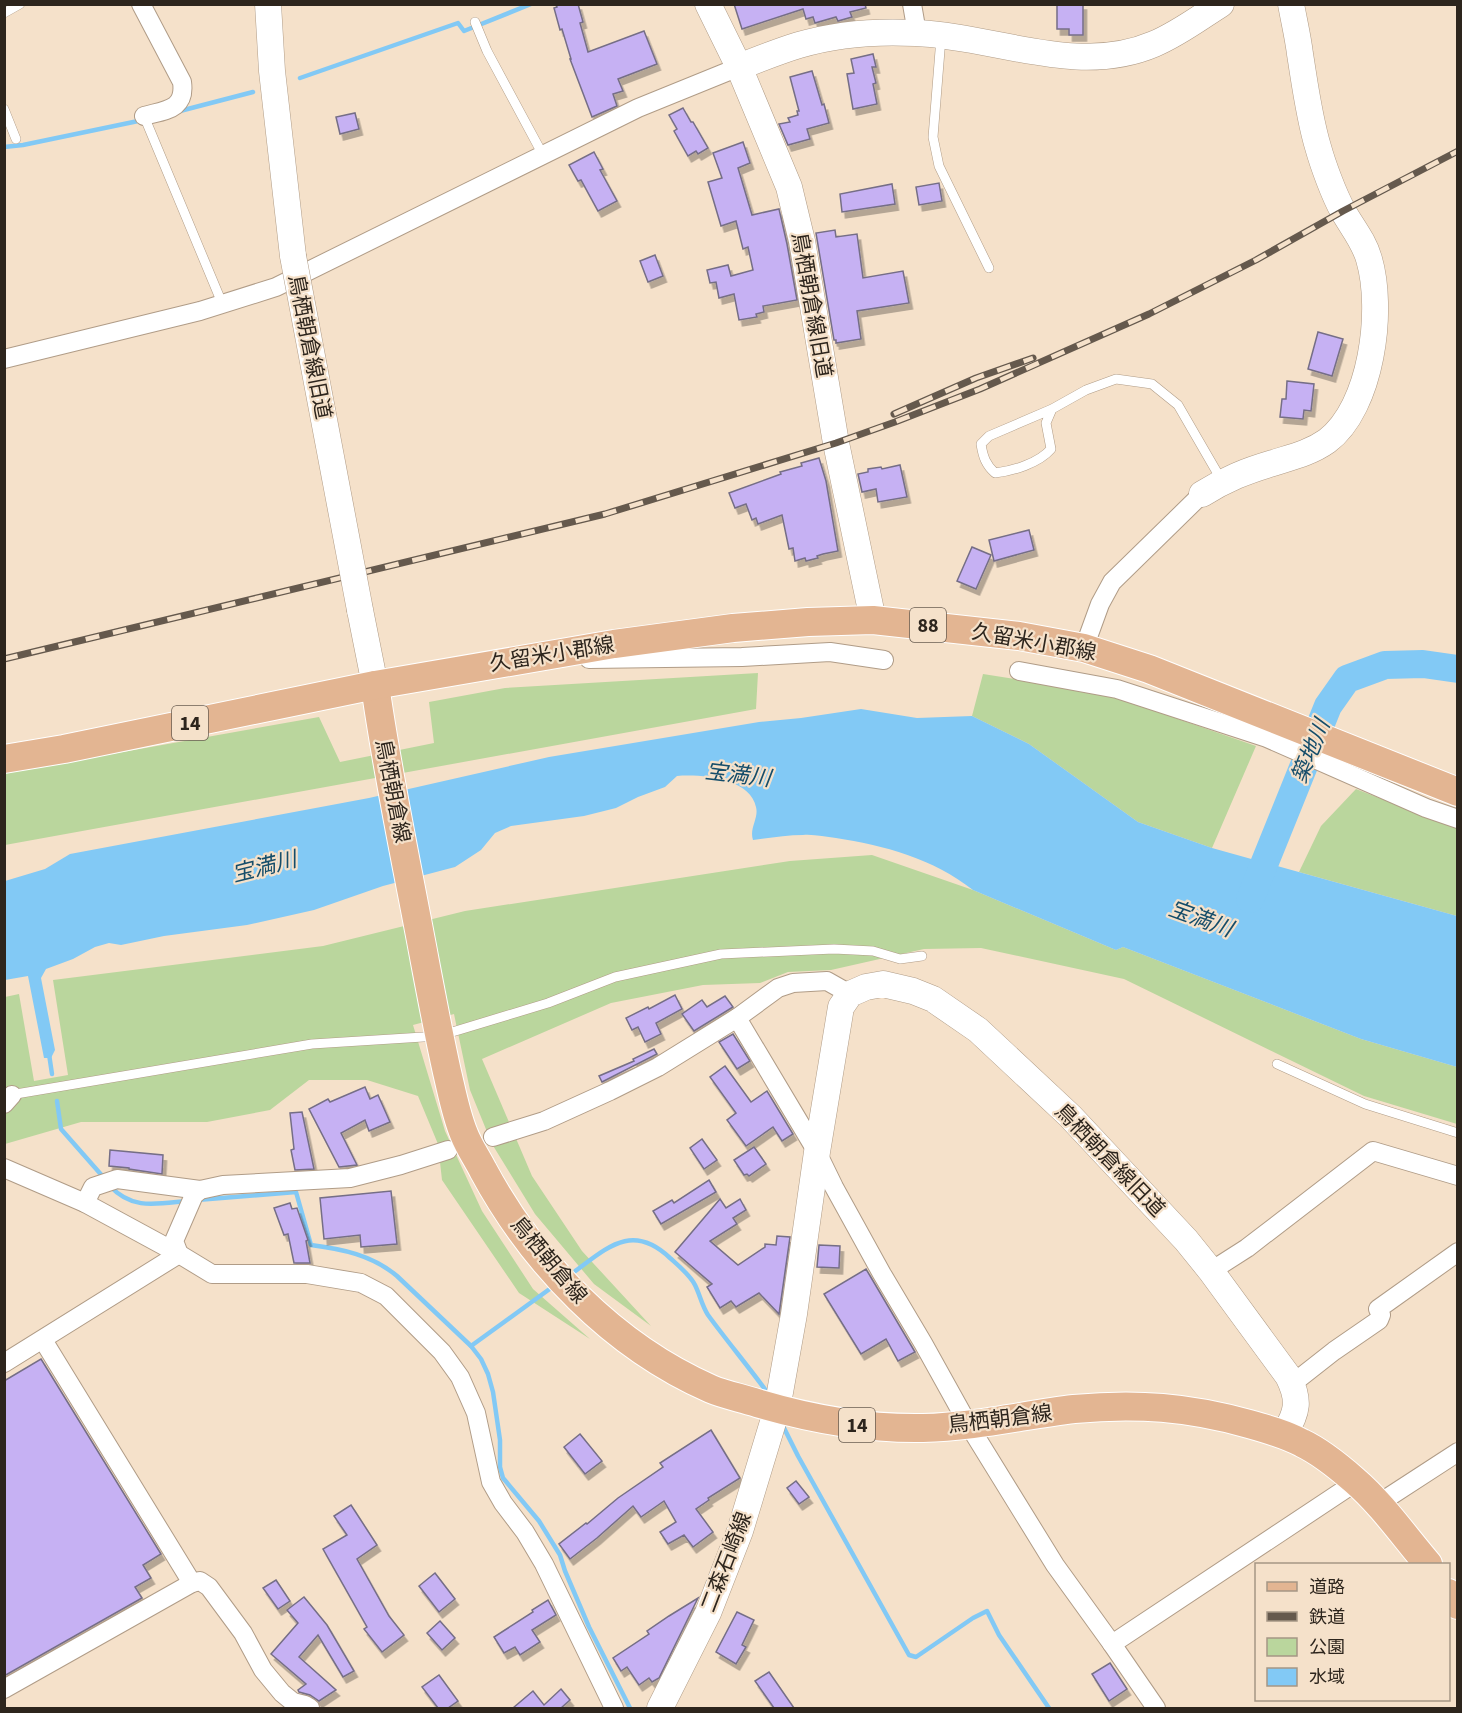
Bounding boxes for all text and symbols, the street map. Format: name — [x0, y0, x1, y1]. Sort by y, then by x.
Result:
street label: 鳥栖朝倉線旧道 — [784, 230, 840, 380]
street label: 鳥栖朝倉線旧道 — [281, 272, 339, 422]
road number: 88 — [910, 608, 946, 642]
street label: 久留米小郡線 — [969, 616, 1099, 668]
street label: 久留米小郡線 — [487, 629, 617, 679]
road number: 14 — [172, 706, 208, 740]
water label: 築地川 — [1284, 713, 1339, 788]
street label: 鳥栖朝倉線 — [368, 737, 418, 845]
water label: 宝満川 — [703, 755, 775, 795]
water label: 宝満川 — [228, 843, 302, 890]
water label: 宝満川 — [1164, 893, 1239, 946]
street label: 鳥栖朝倉線旧道 — [1048, 1097, 1172, 1223]
street label: 鳥栖朝倉線 — [504, 1210, 594, 1310]
street label: 鳥栖朝倉線 — [946, 1398, 1054, 1440]
road number: 14 — [839, 1408, 875, 1442]
street label: 二森石崎線 — [693, 1508, 759, 1616]
legend — [1255, 1563, 1450, 1701]
text: 道路 — [1309, 1575, 1345, 1600]
text: 鉄道 — [1309, 1605, 1345, 1630]
text: 公園 — [1309, 1635, 1345, 1660]
text: 水域 — [1309, 1665, 1345, 1690]

